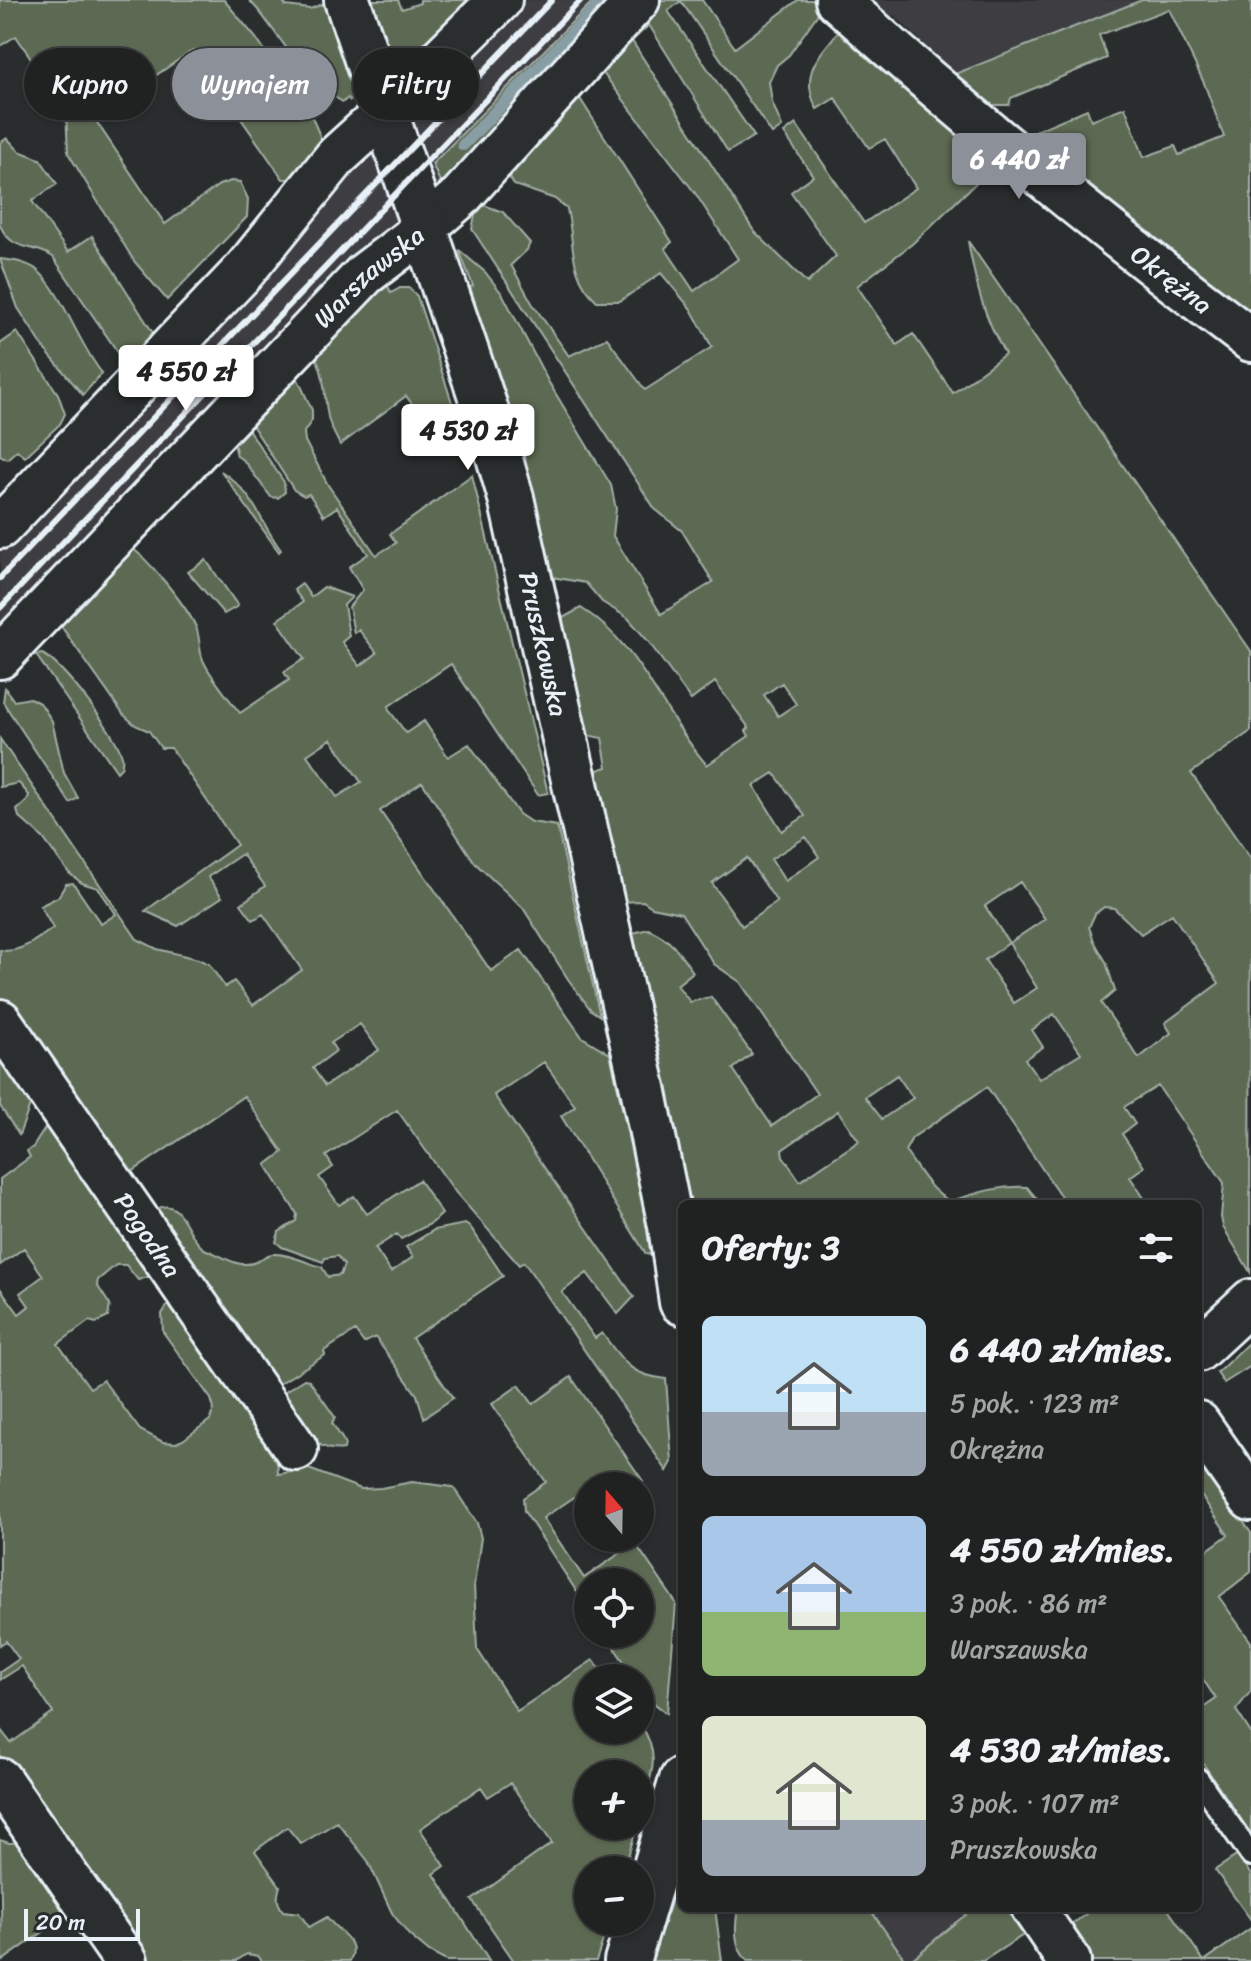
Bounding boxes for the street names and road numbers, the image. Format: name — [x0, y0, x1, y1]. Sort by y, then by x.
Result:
street label: Warszawska — [301, 214, 435, 339]
street label: Okrężna — [1120, 232, 1223, 326]
street label: Pruszkowska — [505, 567, 582, 721]
street label: Pogodna — [102, 1182, 194, 1288]

